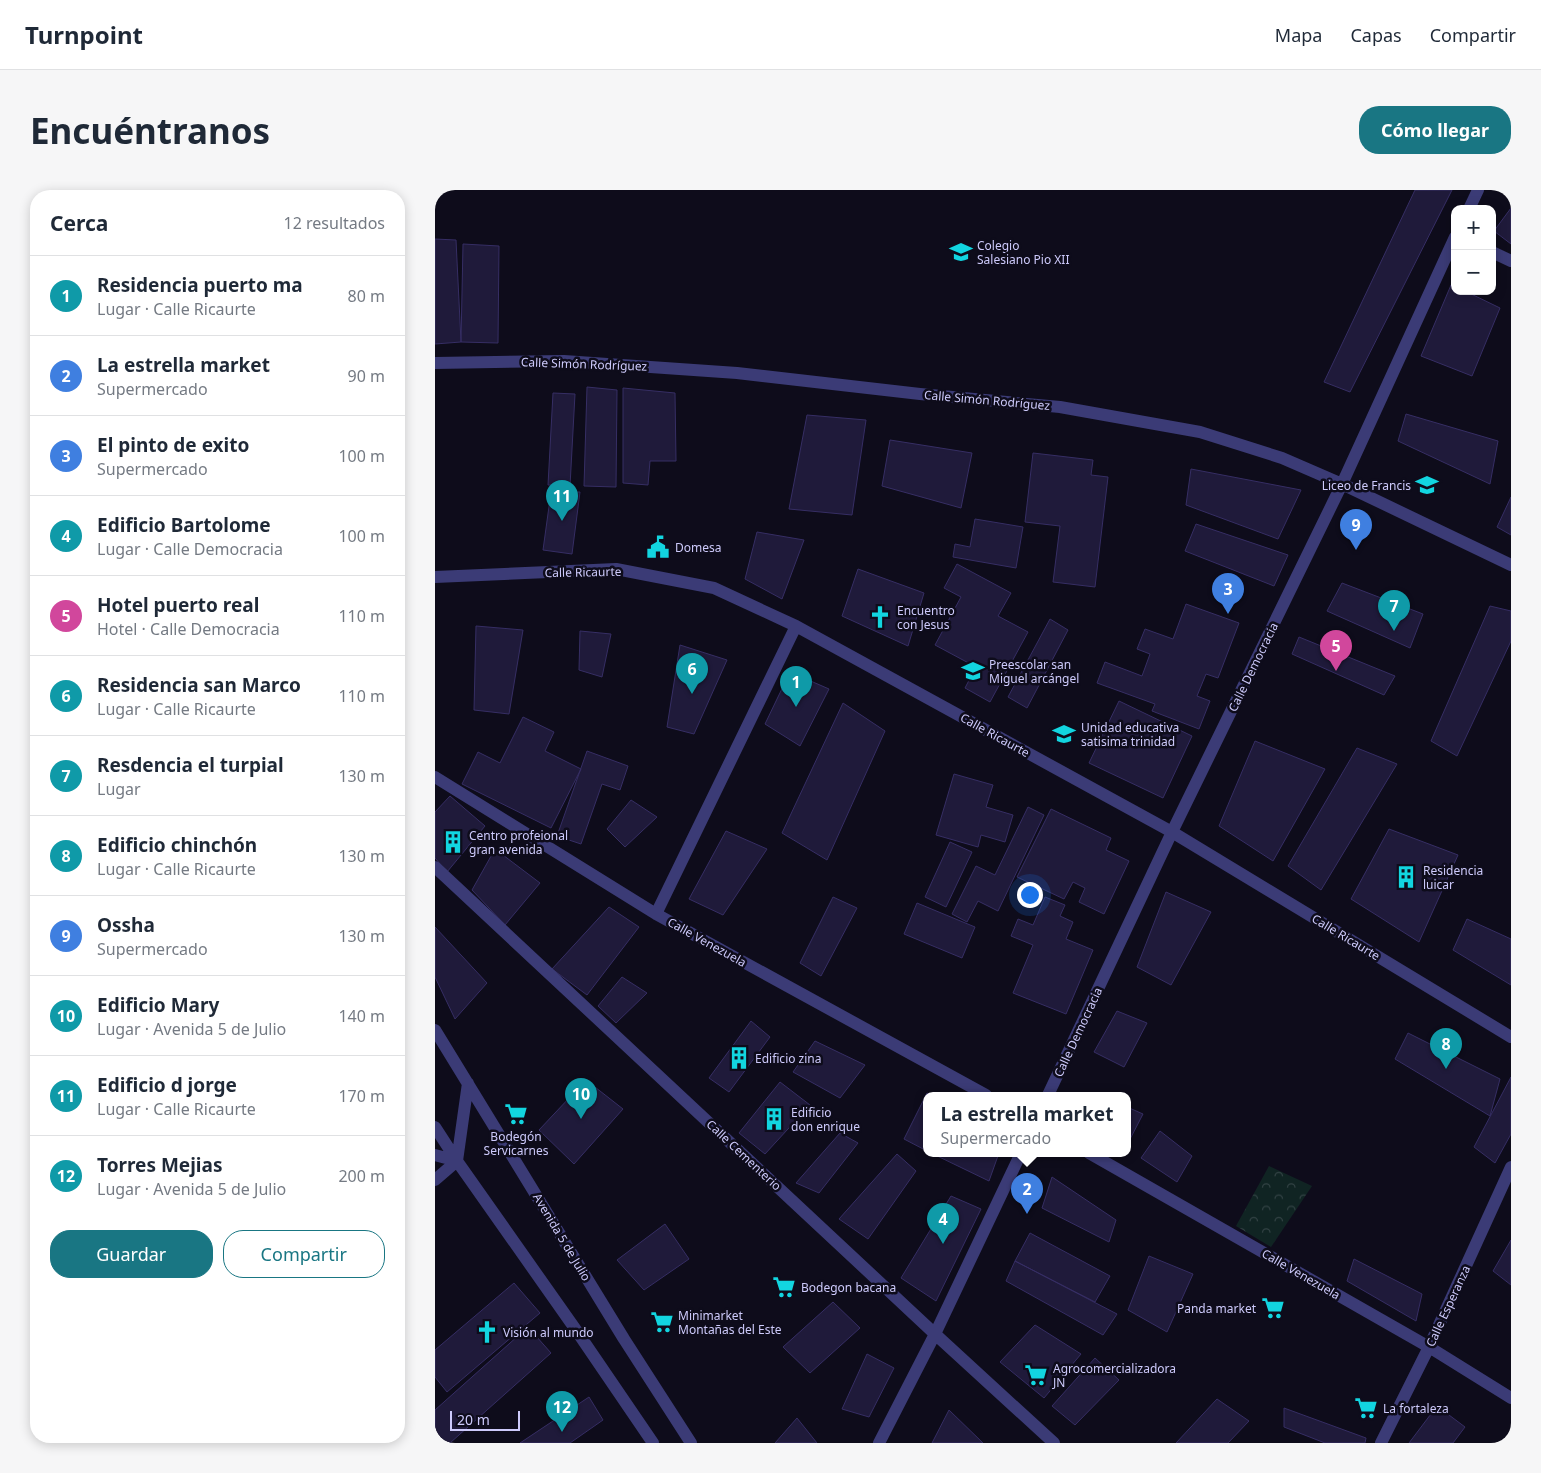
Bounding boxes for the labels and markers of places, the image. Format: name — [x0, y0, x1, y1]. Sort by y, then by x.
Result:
place label: Colegio Salesiano Pio XII — [977, 237, 1069, 268]
school or university icon: Colegio Salesiano Pio XII — [948, 239, 974, 265]
school or university icon: Liceo de Francis — [1414, 472, 1440, 498]
place label: Liceo de Francis — [1322, 477, 1411, 494]
pin: 11 — [546, 480, 578, 521]
pin: 9 — [1340, 509, 1372, 550]
public building icon: Domesa — [645, 534, 671, 560]
place label: Domesa — [675, 539, 722, 556]
pin: 3 — [1212, 573, 1244, 614]
pin: 7 — [1378, 590, 1410, 631]
place label: Encuentro con Jesus — [897, 602, 955, 633]
church icon: Encuentro con Jesus — [867, 604, 893, 630]
pin: 5 — [1320, 630, 1352, 671]
pin: 6 — [676, 653, 708, 694]
place label: Preescolar san Miguel arcángel — [989, 656, 1079, 687]
school or university icon: Preescolar san Miguel arcángel — [960, 658, 986, 684]
pin: 1 — [780, 666, 812, 707]
place label: Unidad educativa satisima trinidad — [1081, 719, 1179, 750]
school or university icon: Unidad educativa satisima trinidad — [1051, 721, 1077, 747]
place label: Centro profeional gran avenida — [469, 827, 568, 858]
building icon: Centro profeional gran avenida — [440, 829, 466, 855]
place label: Residencia luicar — [1423, 862, 1483, 893]
building icon: Residencia luicar — [1393, 864, 1419, 890]
pin: 8 — [1430, 1028, 1462, 1069]
building icon: Edificio zina — [726, 1045, 752, 1071]
place label: Edificio zina — [755, 1050, 822, 1067]
pin: 10 — [565, 1078, 597, 1119]
supermarket icon: Bodegón Servicarnes — [503, 1101, 529, 1127]
place label: Edificio don enrique — [791, 1104, 860, 1135]
building icon: Edificio don enrique — [761, 1106, 787, 1132]
place label: Bodegón Servicarnes — [484, 1128, 549, 1159]
pin: 2 — [1011, 1173, 1043, 1214]
pin: 4 — [927, 1203, 959, 1244]
supermarket icon: Bodegon bacana — [771, 1274, 797, 1300]
place label: Bodegon bacana — [801, 1279, 896, 1296]
supermarket icon: Panda market — [1260, 1295, 1286, 1321]
place label: Panda market — [1177, 1300, 1257, 1317]
place label: Minimarket Montañas del Este — [678, 1307, 782, 1338]
supermarket icon: Minimarket Montañas del Este — [649, 1309, 675, 1335]
church icon: Visión al mundo — [474, 1319, 500, 1345]
place label: Visión al mundo — [503, 1324, 594, 1341]
place label: Agrocomercializadora JN — [1052, 1360, 1176, 1391]
supermarket icon: Agrocomercializadora JN — [1023, 1362, 1049, 1388]
pin: 12 — [546, 1391, 578, 1432]
supermarket icon: La fortaleza — [1353, 1395, 1379, 1421]
place label: La fortaleza — [1383, 1400, 1449, 1417]

